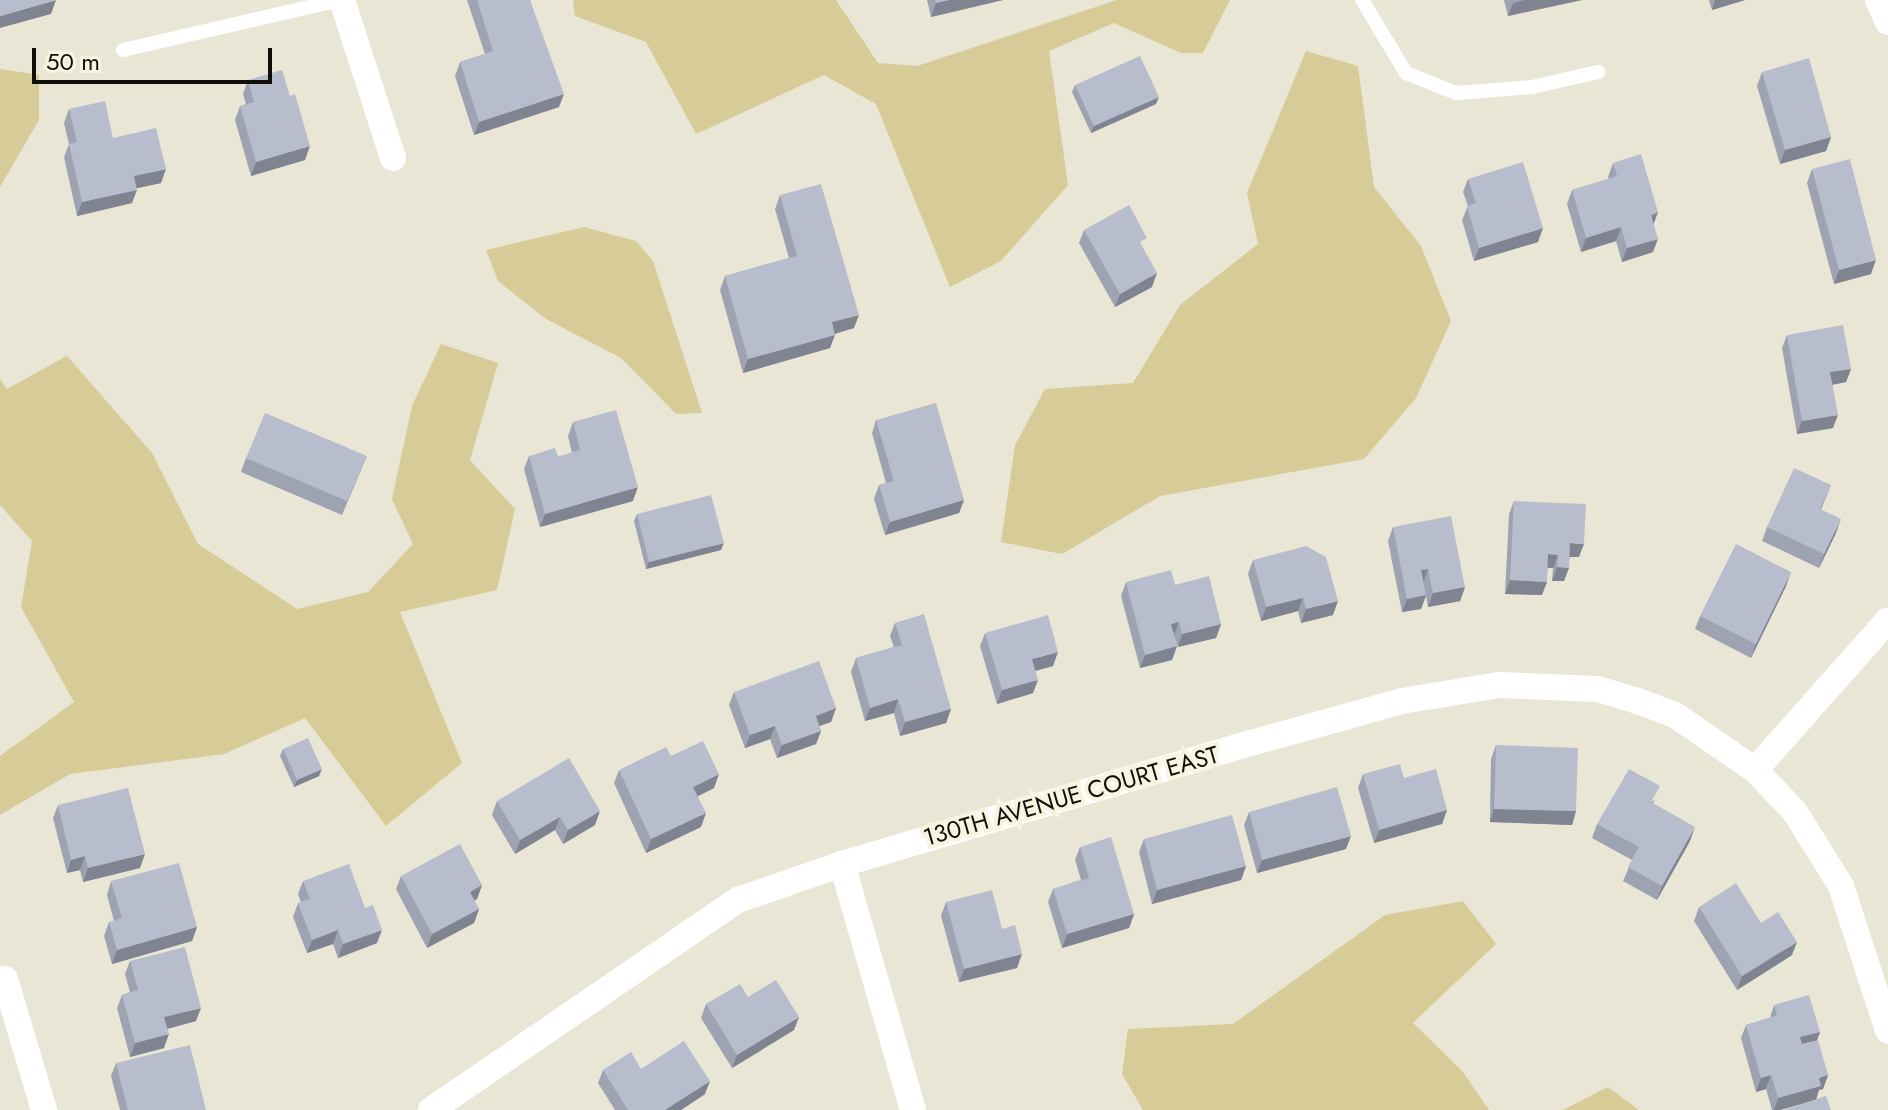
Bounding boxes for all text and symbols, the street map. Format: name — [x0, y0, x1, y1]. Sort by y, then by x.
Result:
scale bar — [36, 32, 276, 82]
text: 50 m — [46, 44, 100, 79]
street label: 130TH AVENUE COURT EAST — [920, 740, 1222, 852]

